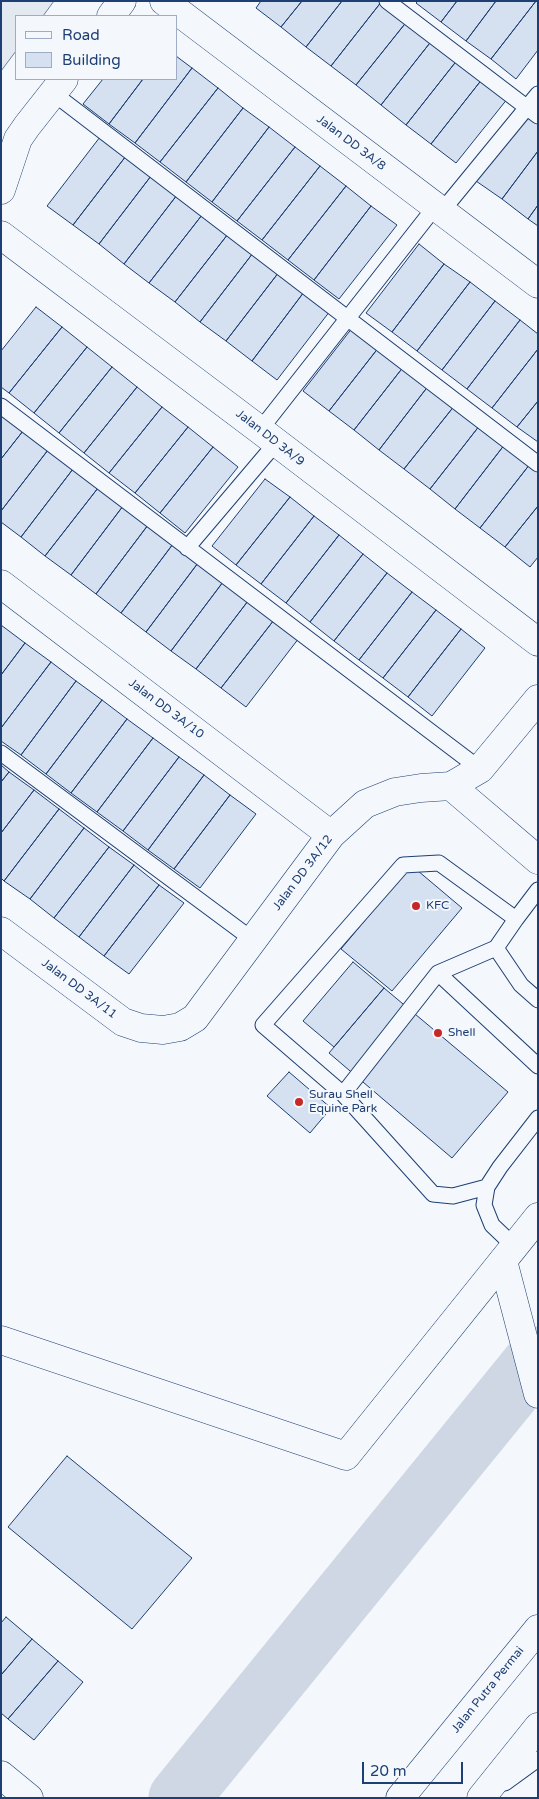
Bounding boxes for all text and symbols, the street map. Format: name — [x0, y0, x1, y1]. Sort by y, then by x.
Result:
legend — [15, 15, 178, 80]
text: Road — [62, 26, 100, 44]
text: Building — [62, 51, 121, 69]
street label: Jalan DD 3A/8 — [314, 112, 388, 174]
street label: Jalan DD 3A/9 — [233, 407, 307, 469]
street label: Jalan DD 3A/10 — [126, 676, 206, 742]
street label: Jalan DD 3A/12 — [270, 833, 336, 913]
place label: KFC — [426, 899, 449, 913]
marker: KFC — [410, 900, 422, 912]
street label: Jalan DD 3A/11 — [39, 956, 119, 1022]
place label: Shell — [448, 1026, 475, 1040]
marker: Shell — [432, 1027, 444, 1039]
place label: Surau Shell Equine Park — [309, 1088, 377, 1116]
marker: Surau Shell Equine Park — [293, 1096, 305, 1108]
street label: Jalan Putra Permai — [449, 1644, 527, 1736]
scale bar — [364, 1752, 465, 1784]
text: 20 m — [370, 1762, 407, 1780]

